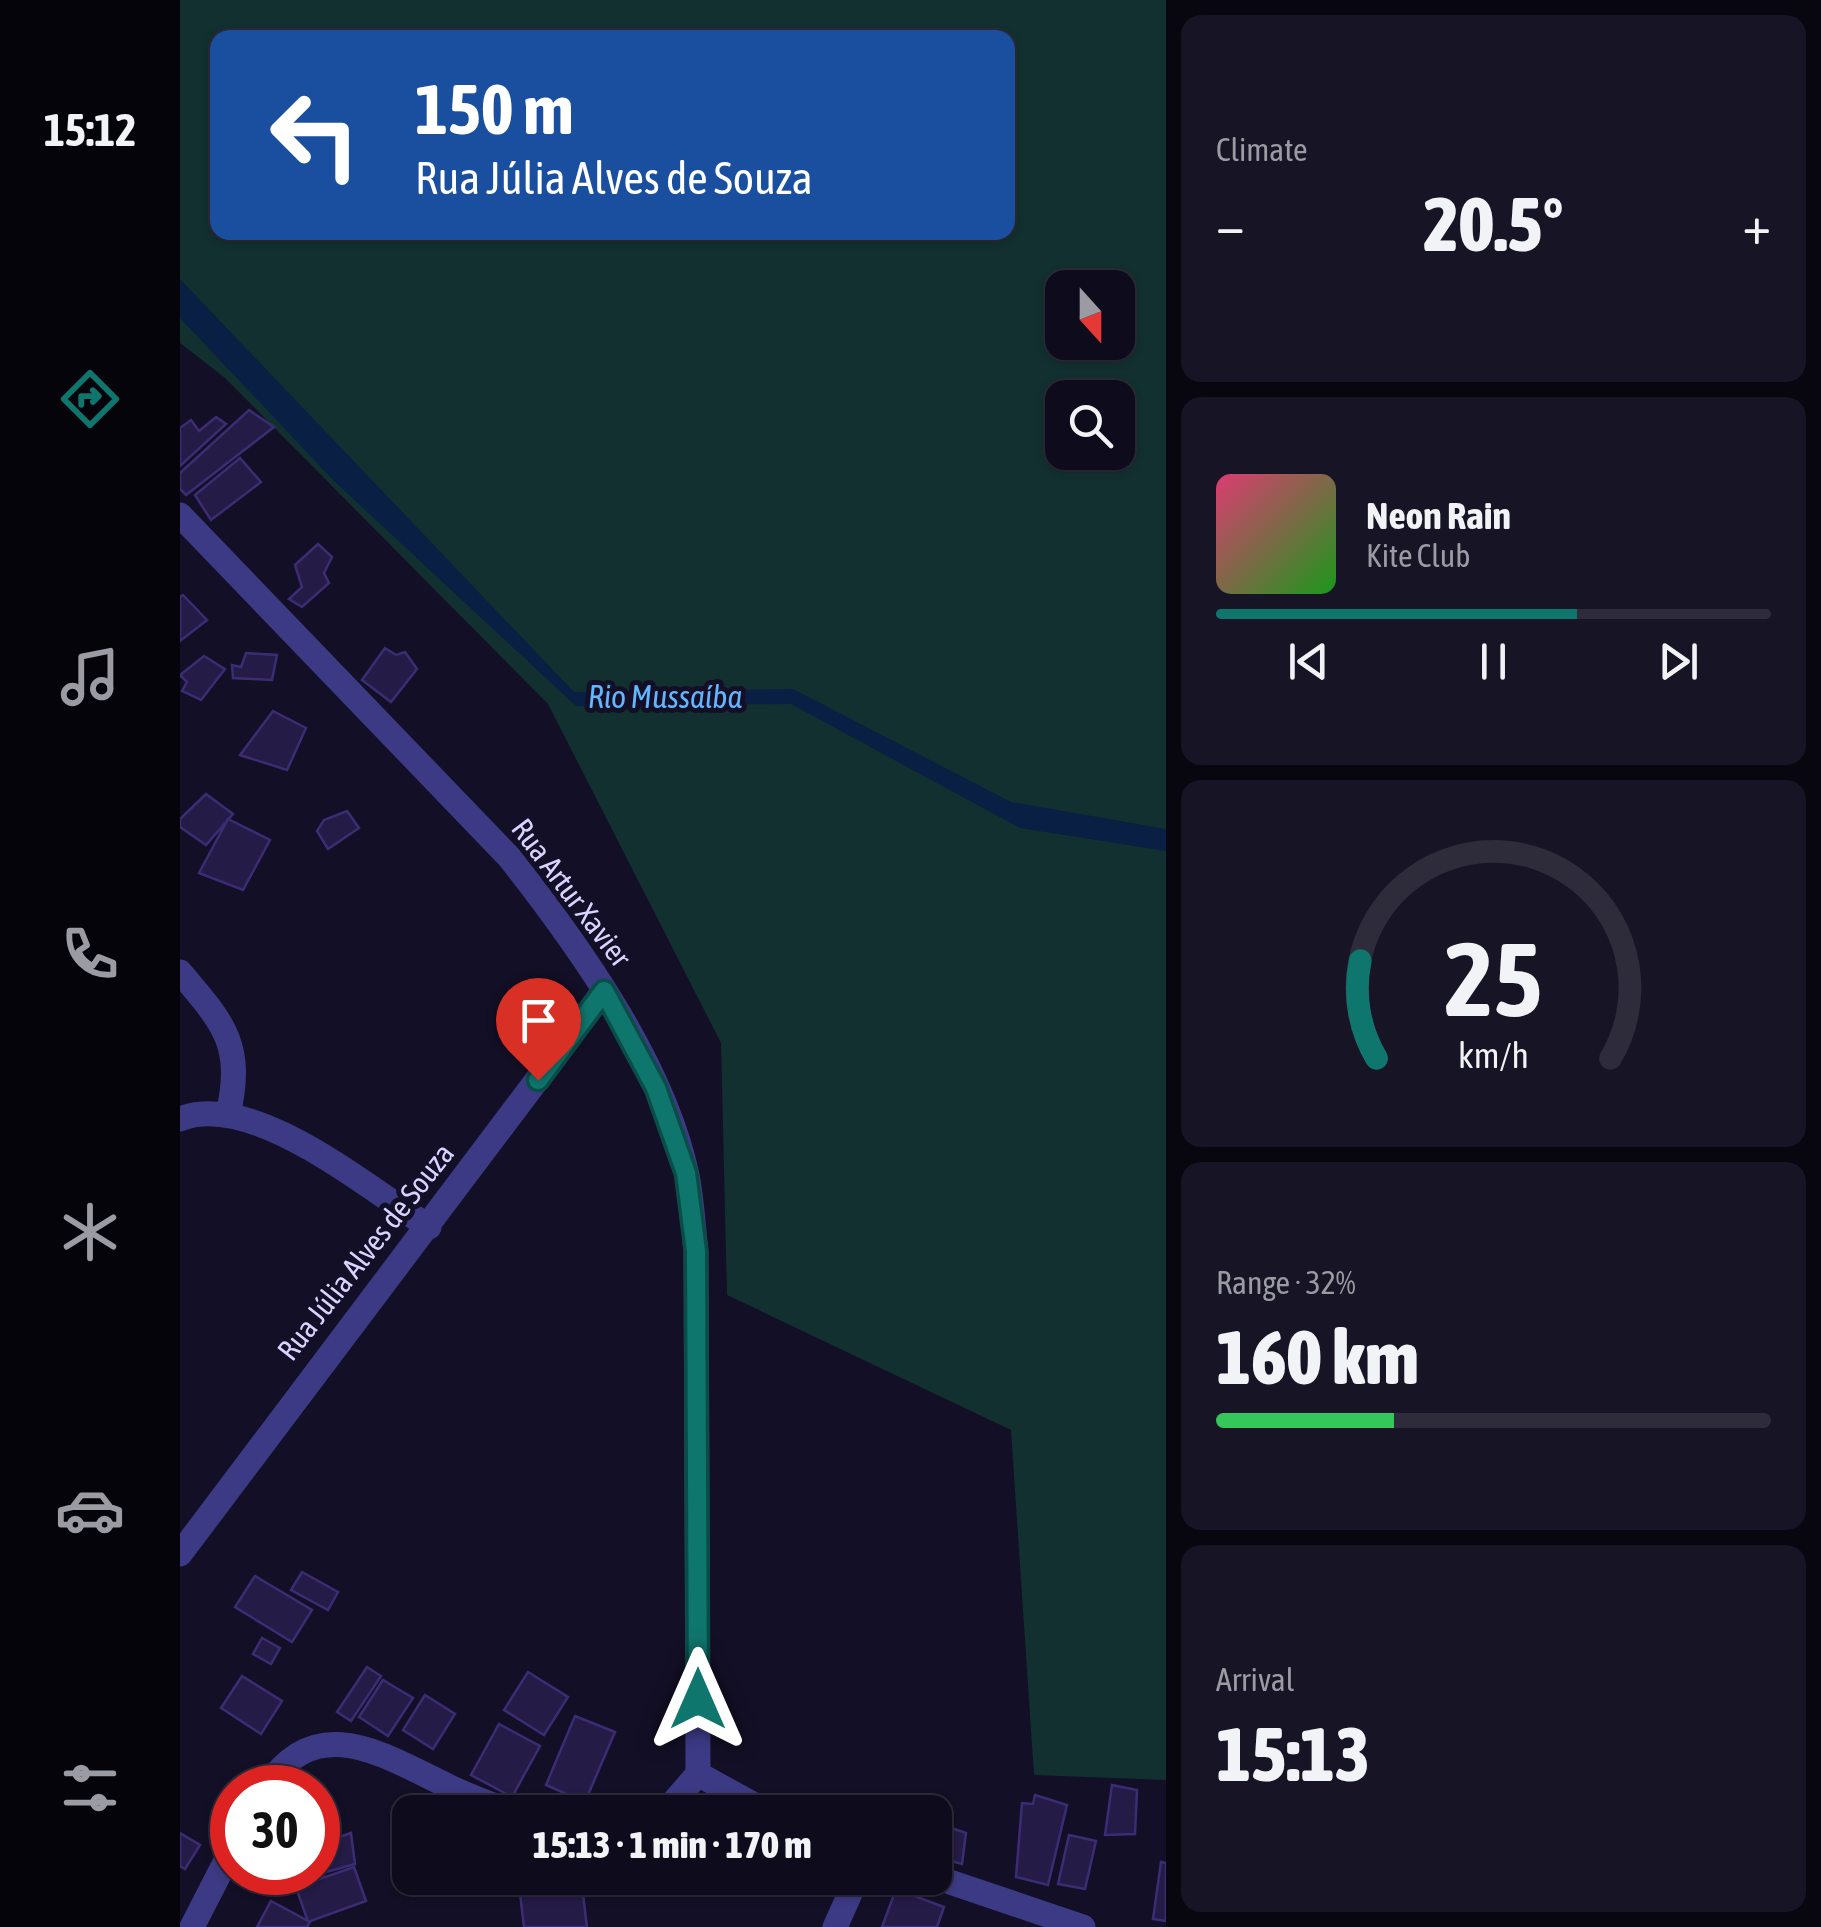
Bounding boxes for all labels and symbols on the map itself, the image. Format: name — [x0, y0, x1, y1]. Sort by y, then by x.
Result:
north arrow — [1045, 270, 1135, 360]
water label: Rio Mussaíba — [588, 678, 742, 715]
street label: Rua Artur Xavier — [505, 812, 639, 974]
pin — [496, 978, 581, 1081]
street label: Rua Júlia Alves de Souza — [270, 1136, 460, 1366]
position arrow — [646, 1647, 750, 1751]
speed limit sign: 30 — [210, 1765, 340, 1895]

